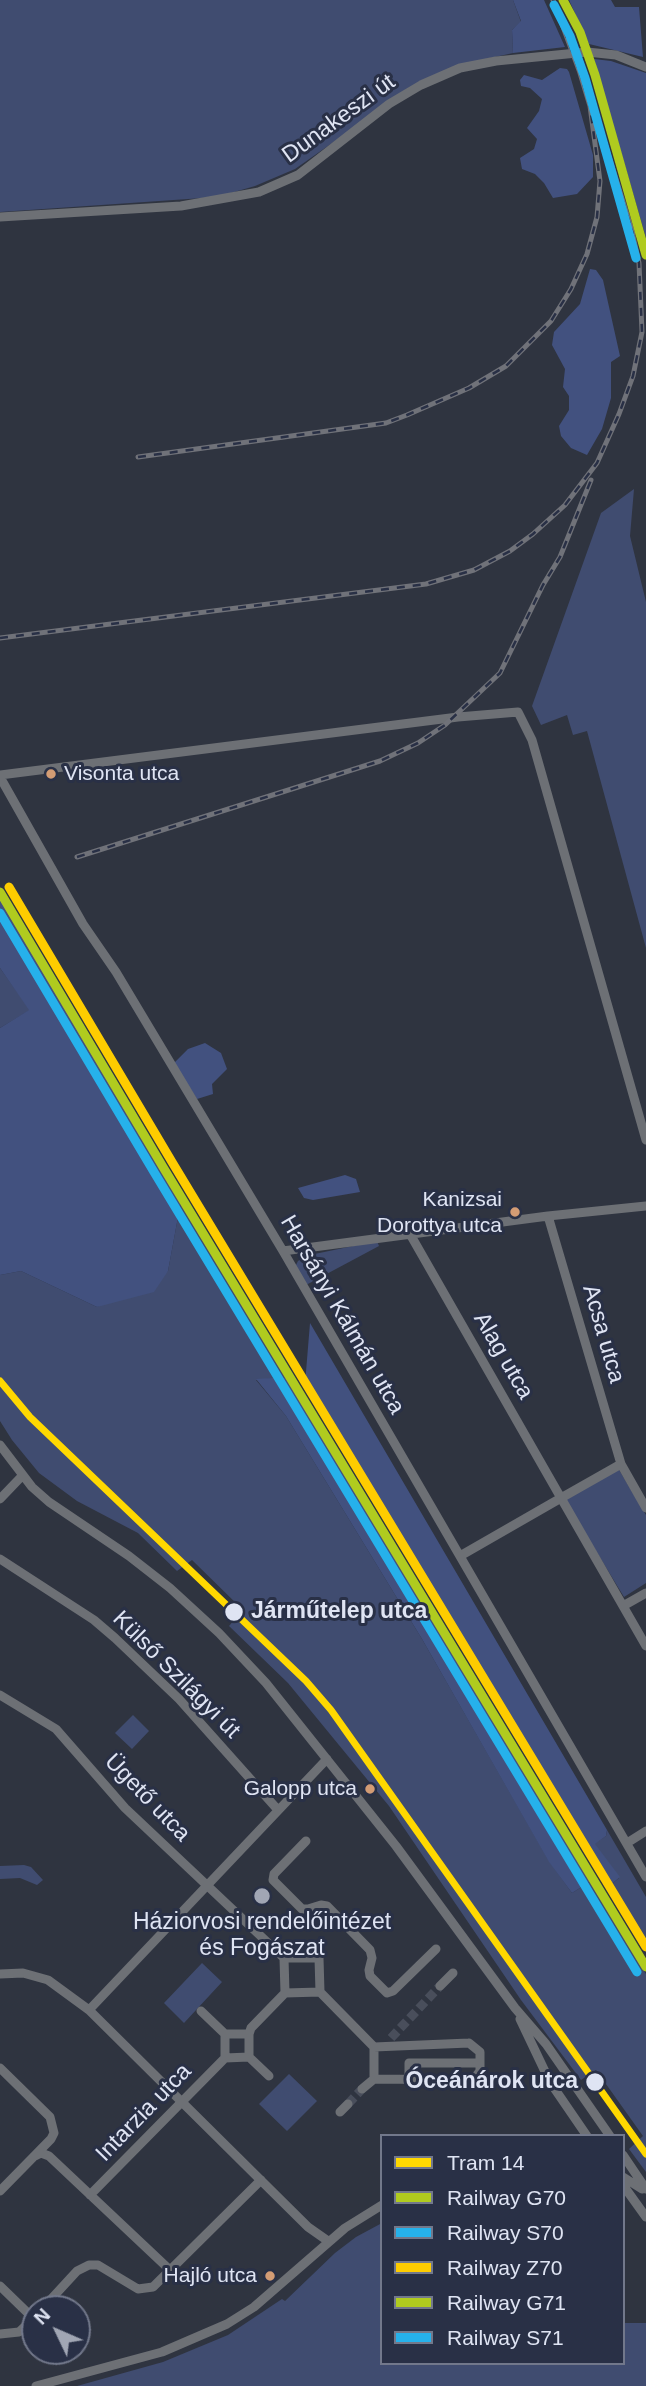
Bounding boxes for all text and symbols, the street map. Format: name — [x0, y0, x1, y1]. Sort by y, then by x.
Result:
street label: Dunakeszi út — [277, 69, 401, 169]
place label: Visonta utca — [64, 761, 179, 787]
marker: Visonta utca — [44, 767, 58, 781]
place label: Kanizsai Dorottya utca — [377, 1187, 502, 1237]
marker: Kanizsai Dorottya utca — [508, 1205, 522, 1219]
street label: Harsányi Kálmán utca — [274, 1211, 410, 1419]
street label: Acsa utca — [576, 1282, 630, 1386]
street label: Alag utca — [467, 1308, 539, 1404]
place label: Járműtelep utca — [251, 1598, 427, 1626]
marker: Járműtelep utca — [223, 1601, 245, 1623]
street label: Külső Szilágyi út — [107, 1606, 245, 1744]
street label: Ügető utca — [98, 1748, 196, 1848]
place label: Galopp utca — [244, 1776, 357, 1802]
marker: Galopp utca — [363, 1782, 377, 1796]
marker: Háziorvosi rendelőintézet és Fogászat — [252, 1886, 272, 1906]
place label: Háziorvosi rendelőintézet és Fogászat — [133, 1909, 391, 1963]
street label: Intarzia utca — [91, 2058, 197, 2168]
place label: Óceánárok utca — [405, 2068, 578, 2096]
marker: Óceánárok utca — [584, 2071, 606, 2093]
legend — [380, 2134, 625, 2365]
text: Tram 14 — [447, 2151, 524, 2174]
text: Railway G70 — [447, 2186, 566, 2209]
text: Railway S70 — [447, 2221, 564, 2244]
text: Railway Z70 — [447, 2256, 563, 2279]
place label: Hajló utca — [164, 2263, 257, 2289]
marker: Hajló utca — [263, 2269, 277, 2283]
text: Railway G71 — [447, 2291, 566, 2314]
north arrow — [21, 2295, 91, 2365]
text: N — [30, 2304, 54, 2329]
text: Railway S71 — [447, 2326, 564, 2349]

